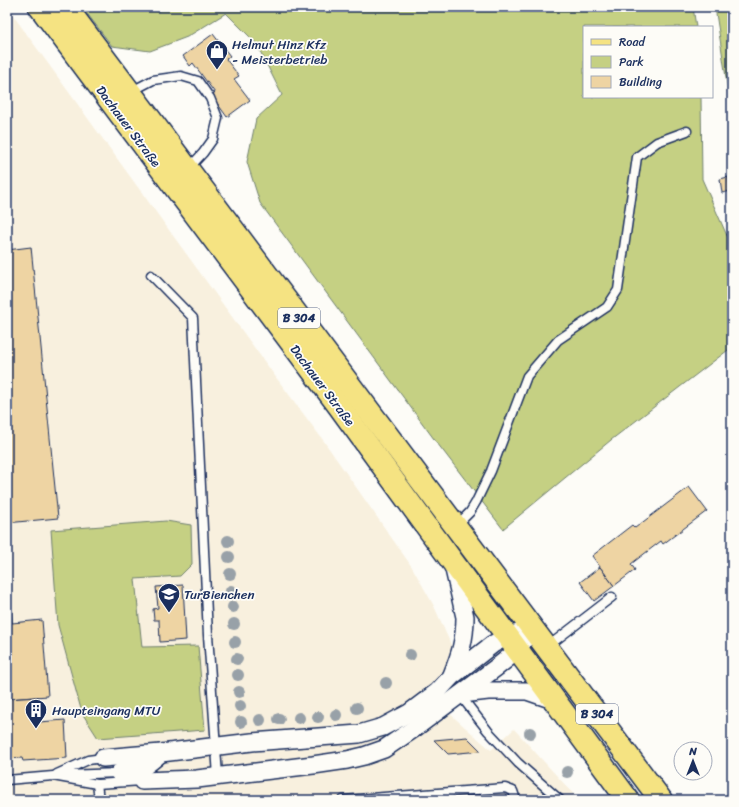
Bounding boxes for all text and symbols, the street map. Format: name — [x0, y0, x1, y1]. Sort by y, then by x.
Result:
legend — [583, 26, 713, 98]
text: Road — [619, 31, 646, 53]
place label: Helmut Hinz Kfz - Meisterbetrieb — [232, 33, 327, 71]
shop icon: Helmut Hinz Kfz - Meisterbetrieb — [204, 38, 230, 71]
text: Park — [619, 51, 644, 73]
text: Building — [619, 71, 662, 93]
street label: Dachauer Straße — [90, 80, 167, 172]
road number: B 304 — [278, 308, 320, 328]
street label: Dachauer Straße — [284, 339, 361, 431]
school or university icon: TurBienchen — [156, 581, 182, 614]
place label: TurBienchen — [184, 583, 255, 606]
building icon: Haupteingang MTU — [23, 697, 49, 730]
place label: Haupteingang MTU — [52, 699, 161, 722]
road number: B 304 — [576, 704, 618, 724]
north arrow — [673, 741, 713, 781]
text: N — [688, 742, 697, 761]

